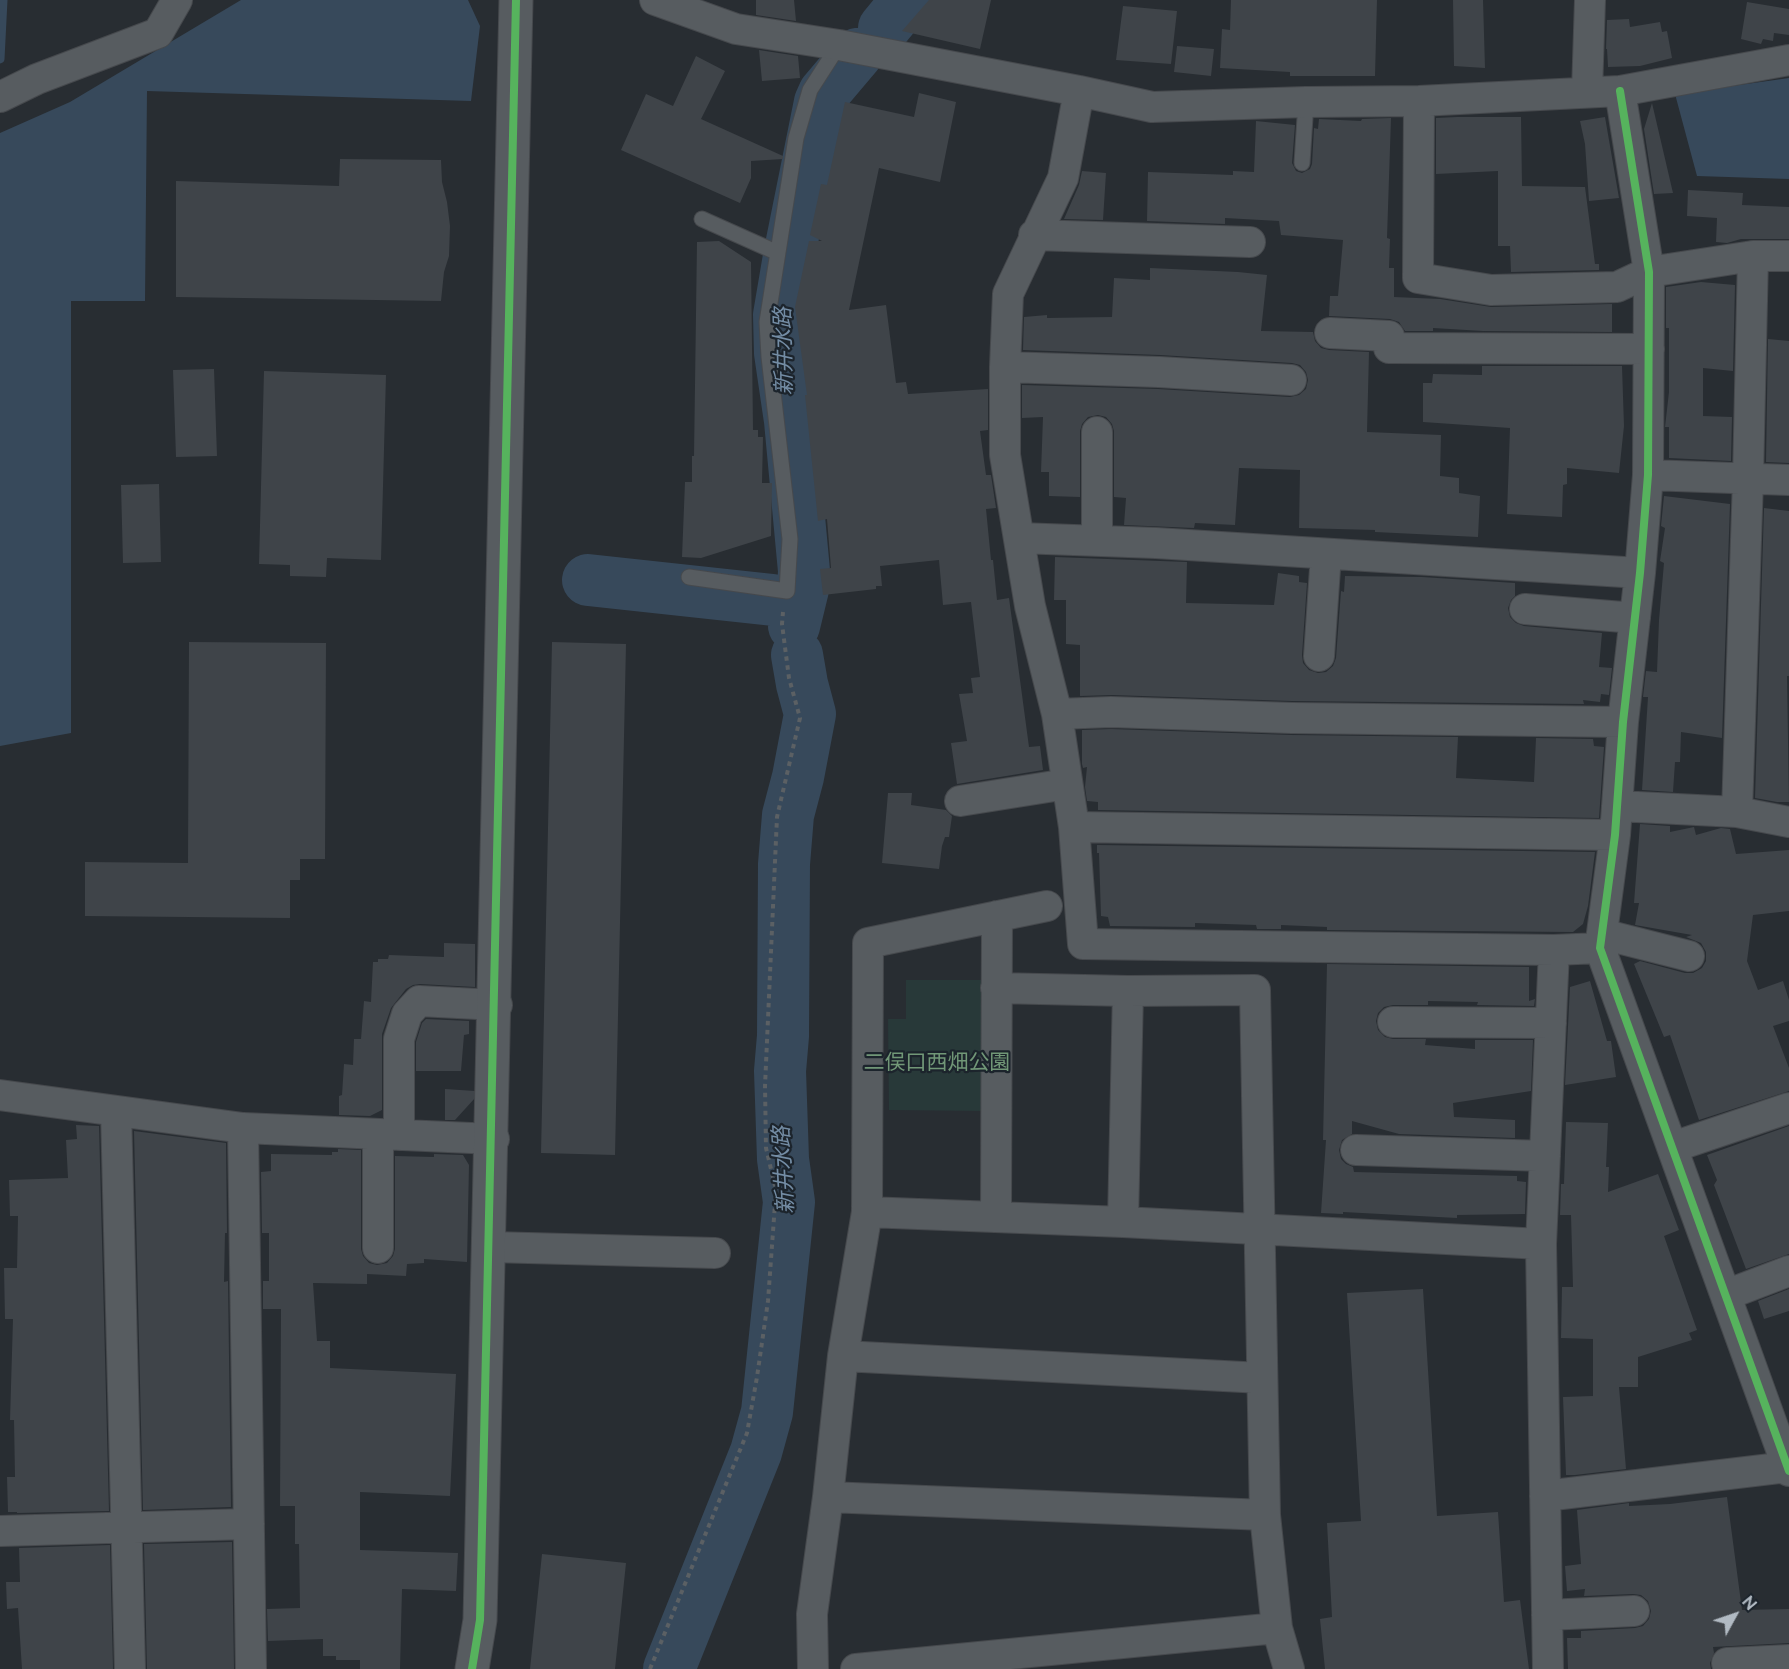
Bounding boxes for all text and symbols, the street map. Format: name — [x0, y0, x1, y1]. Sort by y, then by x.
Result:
water label: 新井水路 — [770, 307, 798, 395]
park label: 二俣口西畑公園 — [864, 1050, 1010, 1076]
water label: 新井水路 — [769, 1125, 799, 1215]
north arrow — [1705, 1585, 1765, 1645]
text: N — [1738, 1592, 1760, 1614]

